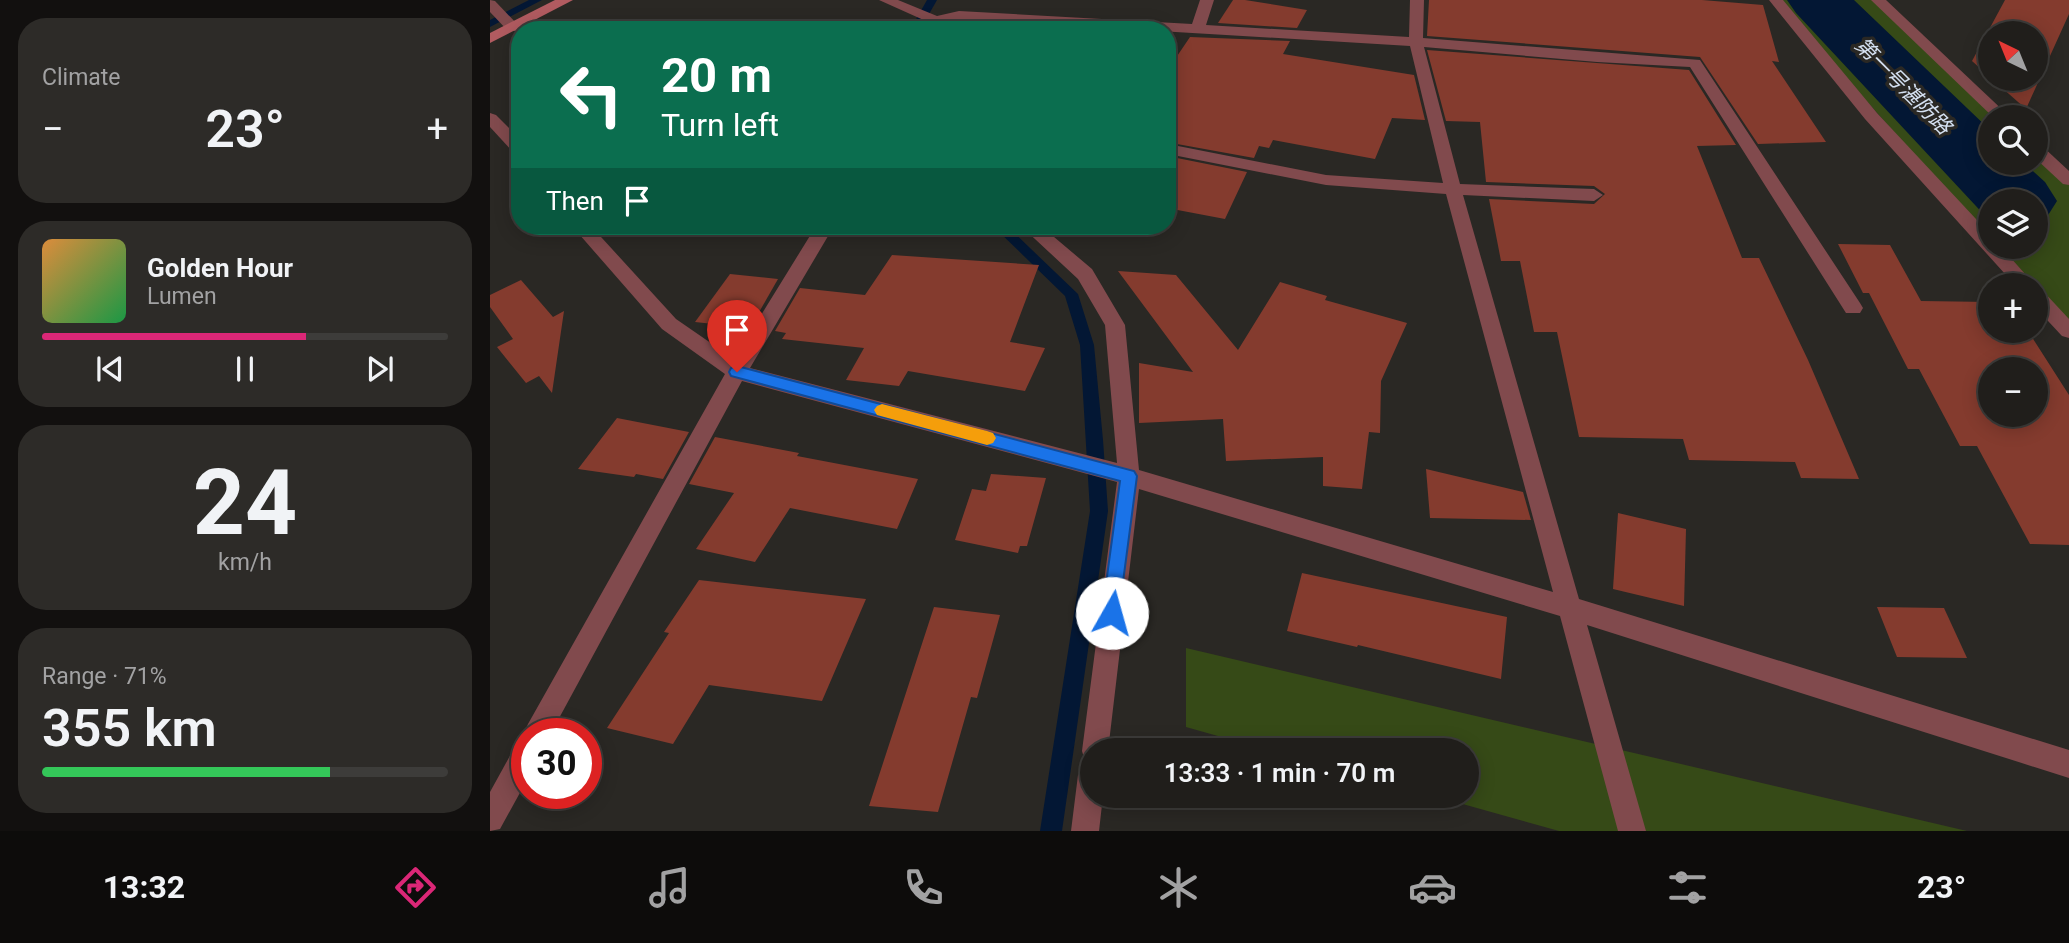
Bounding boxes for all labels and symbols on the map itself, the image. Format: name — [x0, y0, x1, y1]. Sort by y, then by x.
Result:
north arrow — [1978, 21, 2048, 91]
water label: 第一号湛防路 — [1850, 33, 1957, 140]
pin — [707, 300, 767, 372]
position arrow — [1075, 576, 1149, 650]
speed limit sign: 30 — [511, 718, 602, 809]

